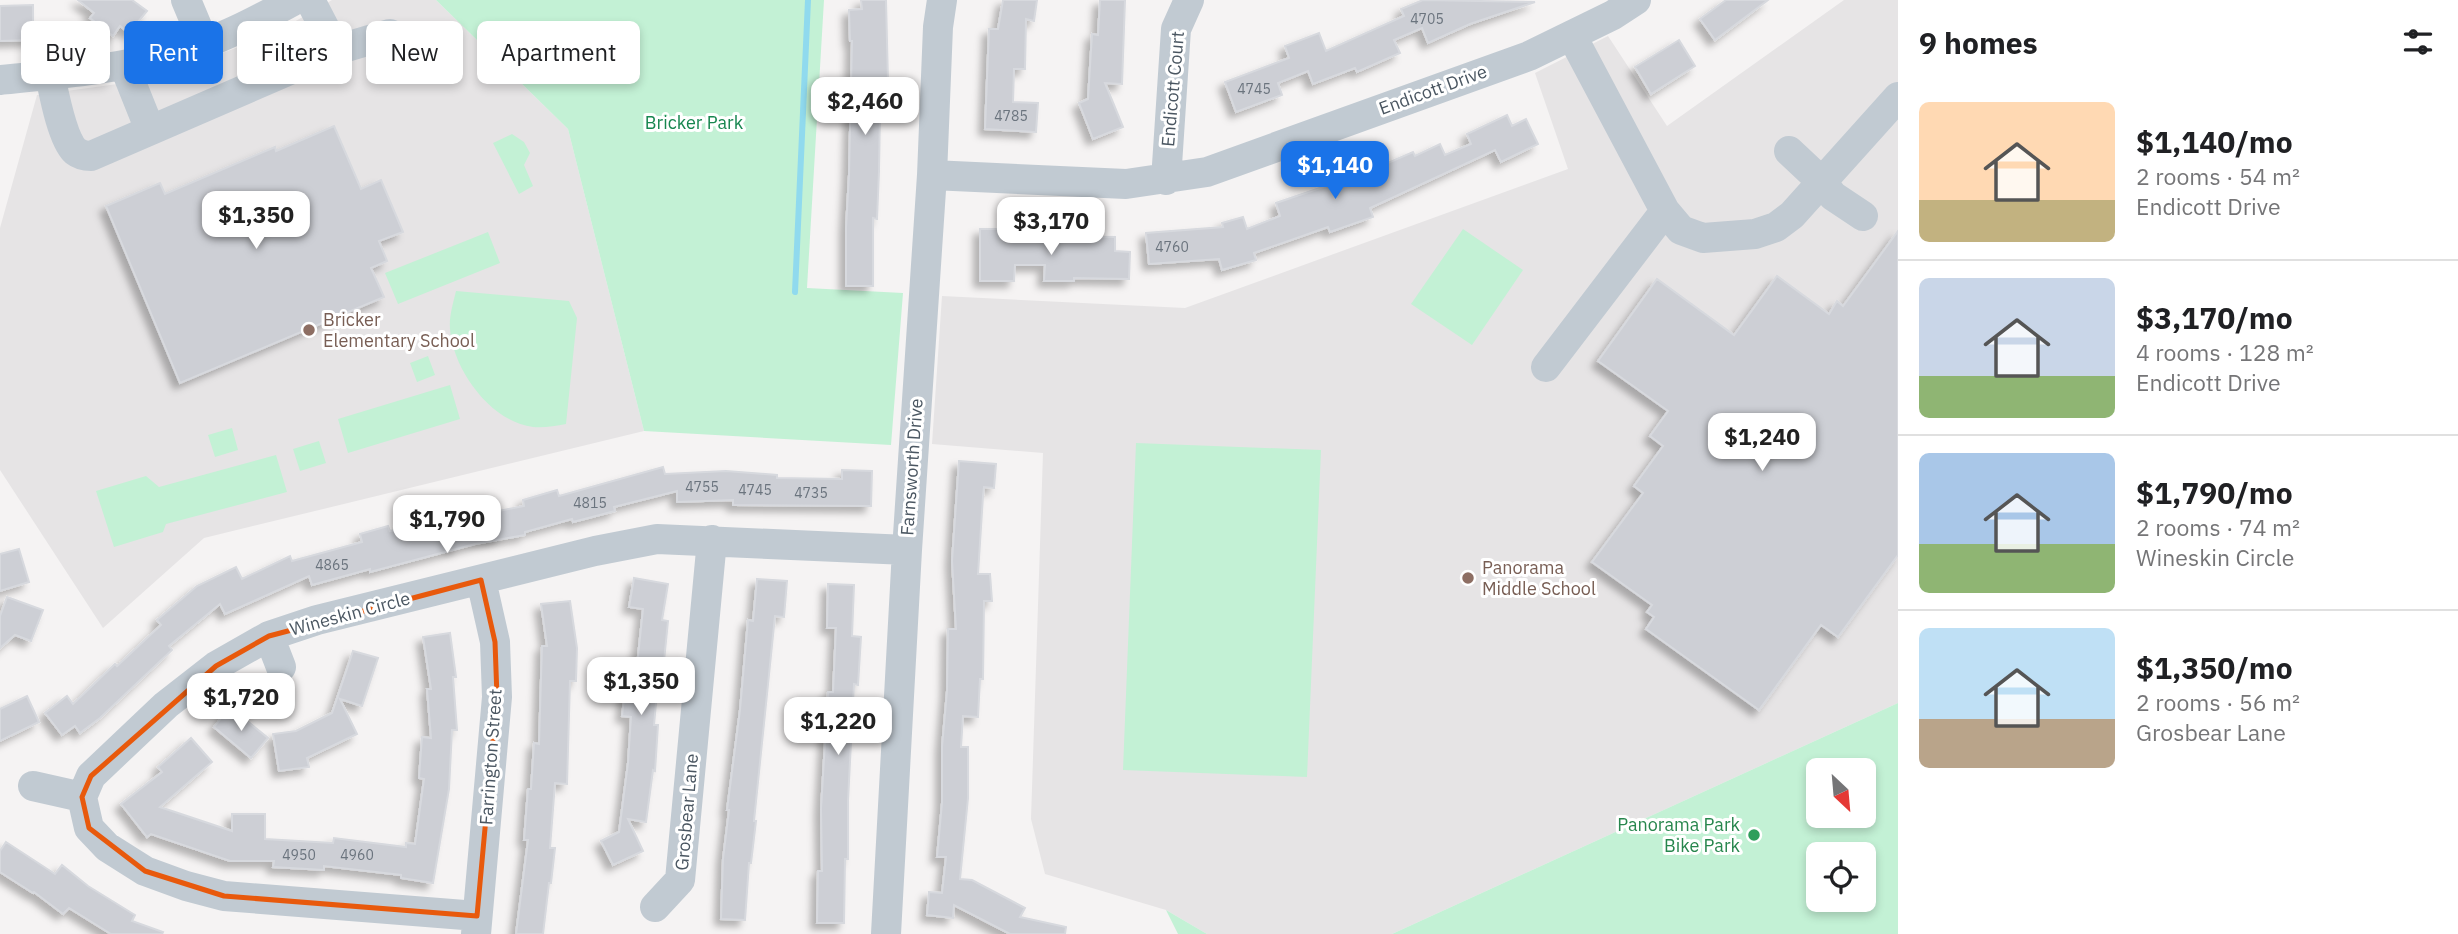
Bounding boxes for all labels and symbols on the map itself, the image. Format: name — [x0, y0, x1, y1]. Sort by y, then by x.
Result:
house number: 4705 — [1410, 10, 1444, 28]
street label: Endicott Court — [1156, 30, 1189, 148]
street label: Endicott Drive — [1376, 59, 1490, 120]
pin: $2,460 — [808, 78, 922, 137]
house number: 4745 — [1237, 80, 1271, 98]
house number: 4785 — [994, 107, 1028, 125]
park label: Bricker Park — [645, 111, 744, 134]
pin: $1,140 — [1278, 142, 1392, 201]
pin: $1,350 — [199, 191, 313, 251]
pin: $3,170 — [994, 198, 1108, 257]
house number: 4760 — [1155, 238, 1189, 256]
place label: Bricker Elementary School — [323, 308, 475, 352]
marker: Bricker Elementary School — [301, 322, 317, 338]
street label: Farnsworth Drive — [895, 397, 928, 536]
pin: $1,240 — [1705, 414, 1819, 473]
house number: 4755 — [685, 478, 719, 496]
house number: 4745 — [738, 481, 772, 499]
house number: 4735 — [794, 484, 828, 502]
house number: 4815 — [573, 494, 607, 512]
pin: $1,790 — [390, 496, 504, 555]
house number: 4865 — [315, 556, 349, 574]
place label: Panorama Middle School — [1482, 556, 1596, 600]
marker: Panorama Middle School — [1460, 570, 1476, 586]
street label: Wineskin Circle — [287, 586, 413, 641]
pin: $1,350 — [584, 658, 698, 717]
pin: $1,720 — [184, 674, 298, 733]
street label: Farrington Street — [474, 688, 507, 826]
pin: $1,220 — [781, 698, 895, 757]
street label: Grosbear Lane — [670, 752, 703, 871]
north arrow — [1806, 758, 1876, 828]
place label: Panorama Park Bike Park — [1617, 813, 1741, 857]
marker: Panorama Park Bike Park — [1746, 827, 1762, 843]
house number: 4950 — [282, 846, 316, 864]
house number: 4960 — [340, 846, 374, 864]

